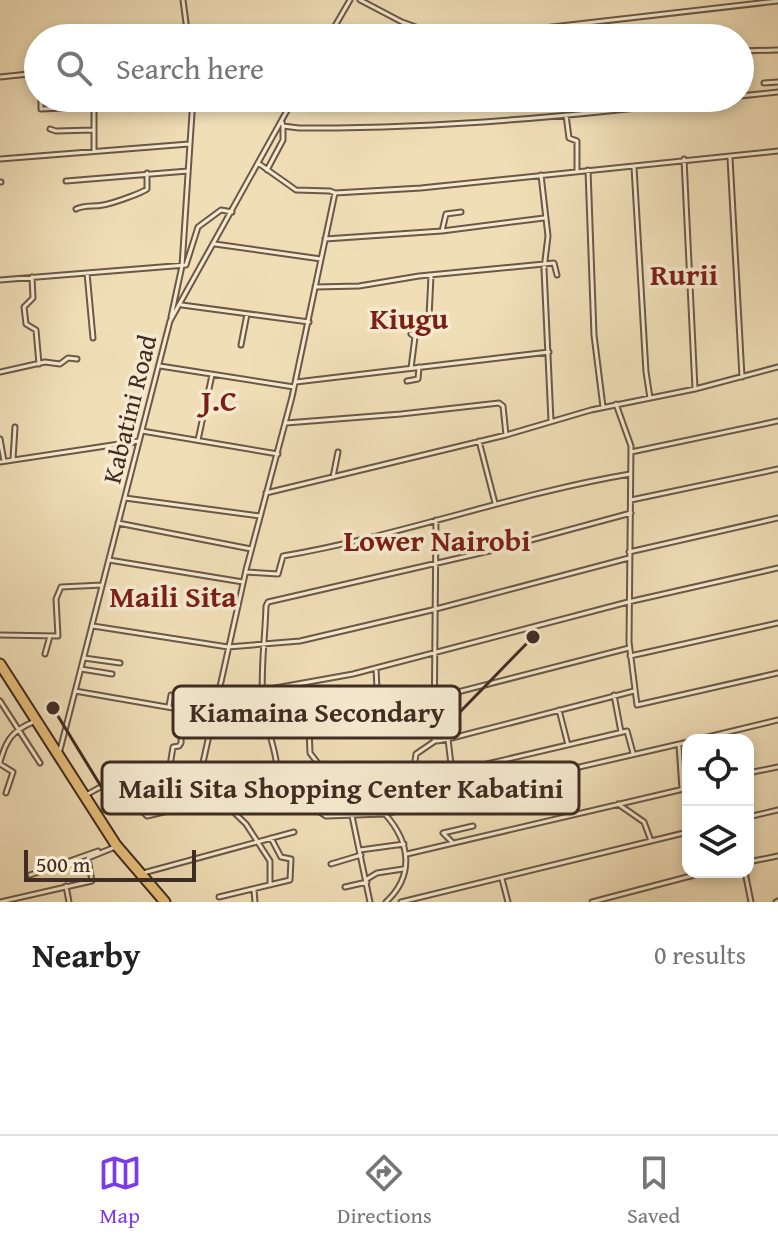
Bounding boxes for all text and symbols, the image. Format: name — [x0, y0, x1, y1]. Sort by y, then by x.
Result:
search box — [24, 24, 754, 112]
icon: search — [52, 46, 96, 90]
text: Search here — [116, 46, 264, 90]
district label: Rurii — [650, 252, 718, 296]
district label: Kiugu — [370, 296, 449, 340]
street label: Kabatini Road — [92, 330, 166, 487]
district label: J.C — [196, 378, 237, 422]
district label: Lower Nairobi — [343, 518, 531, 562]
district label: Maili Sita — [109, 574, 237, 618]
callout: Kiamaina Secondary — [173, 686, 460, 738]
text: Kiamaina Secondary — [189, 691, 445, 732]
map controls — [682, 734, 754, 878]
button: locate — [682, 734, 754, 806]
callout: Maili Sita Shopping Center Kabatini — [102, 762, 579, 814]
text: Maili Sita Shopping Center Kabatini — [118, 767, 564, 808]
button: layers — [682, 806, 754, 878]
scale bar — [24, 846, 196, 882]
text: 500 m — [36, 848, 91, 880]
text: Nearby — [32, 930, 141, 979]
text: 0 results — [654, 935, 746, 974]
tab: Map — [98, 1151, 142, 1231]
tab: Directions — [337, 1151, 432, 1231]
tab: Saved — [627, 1151, 680, 1231]

